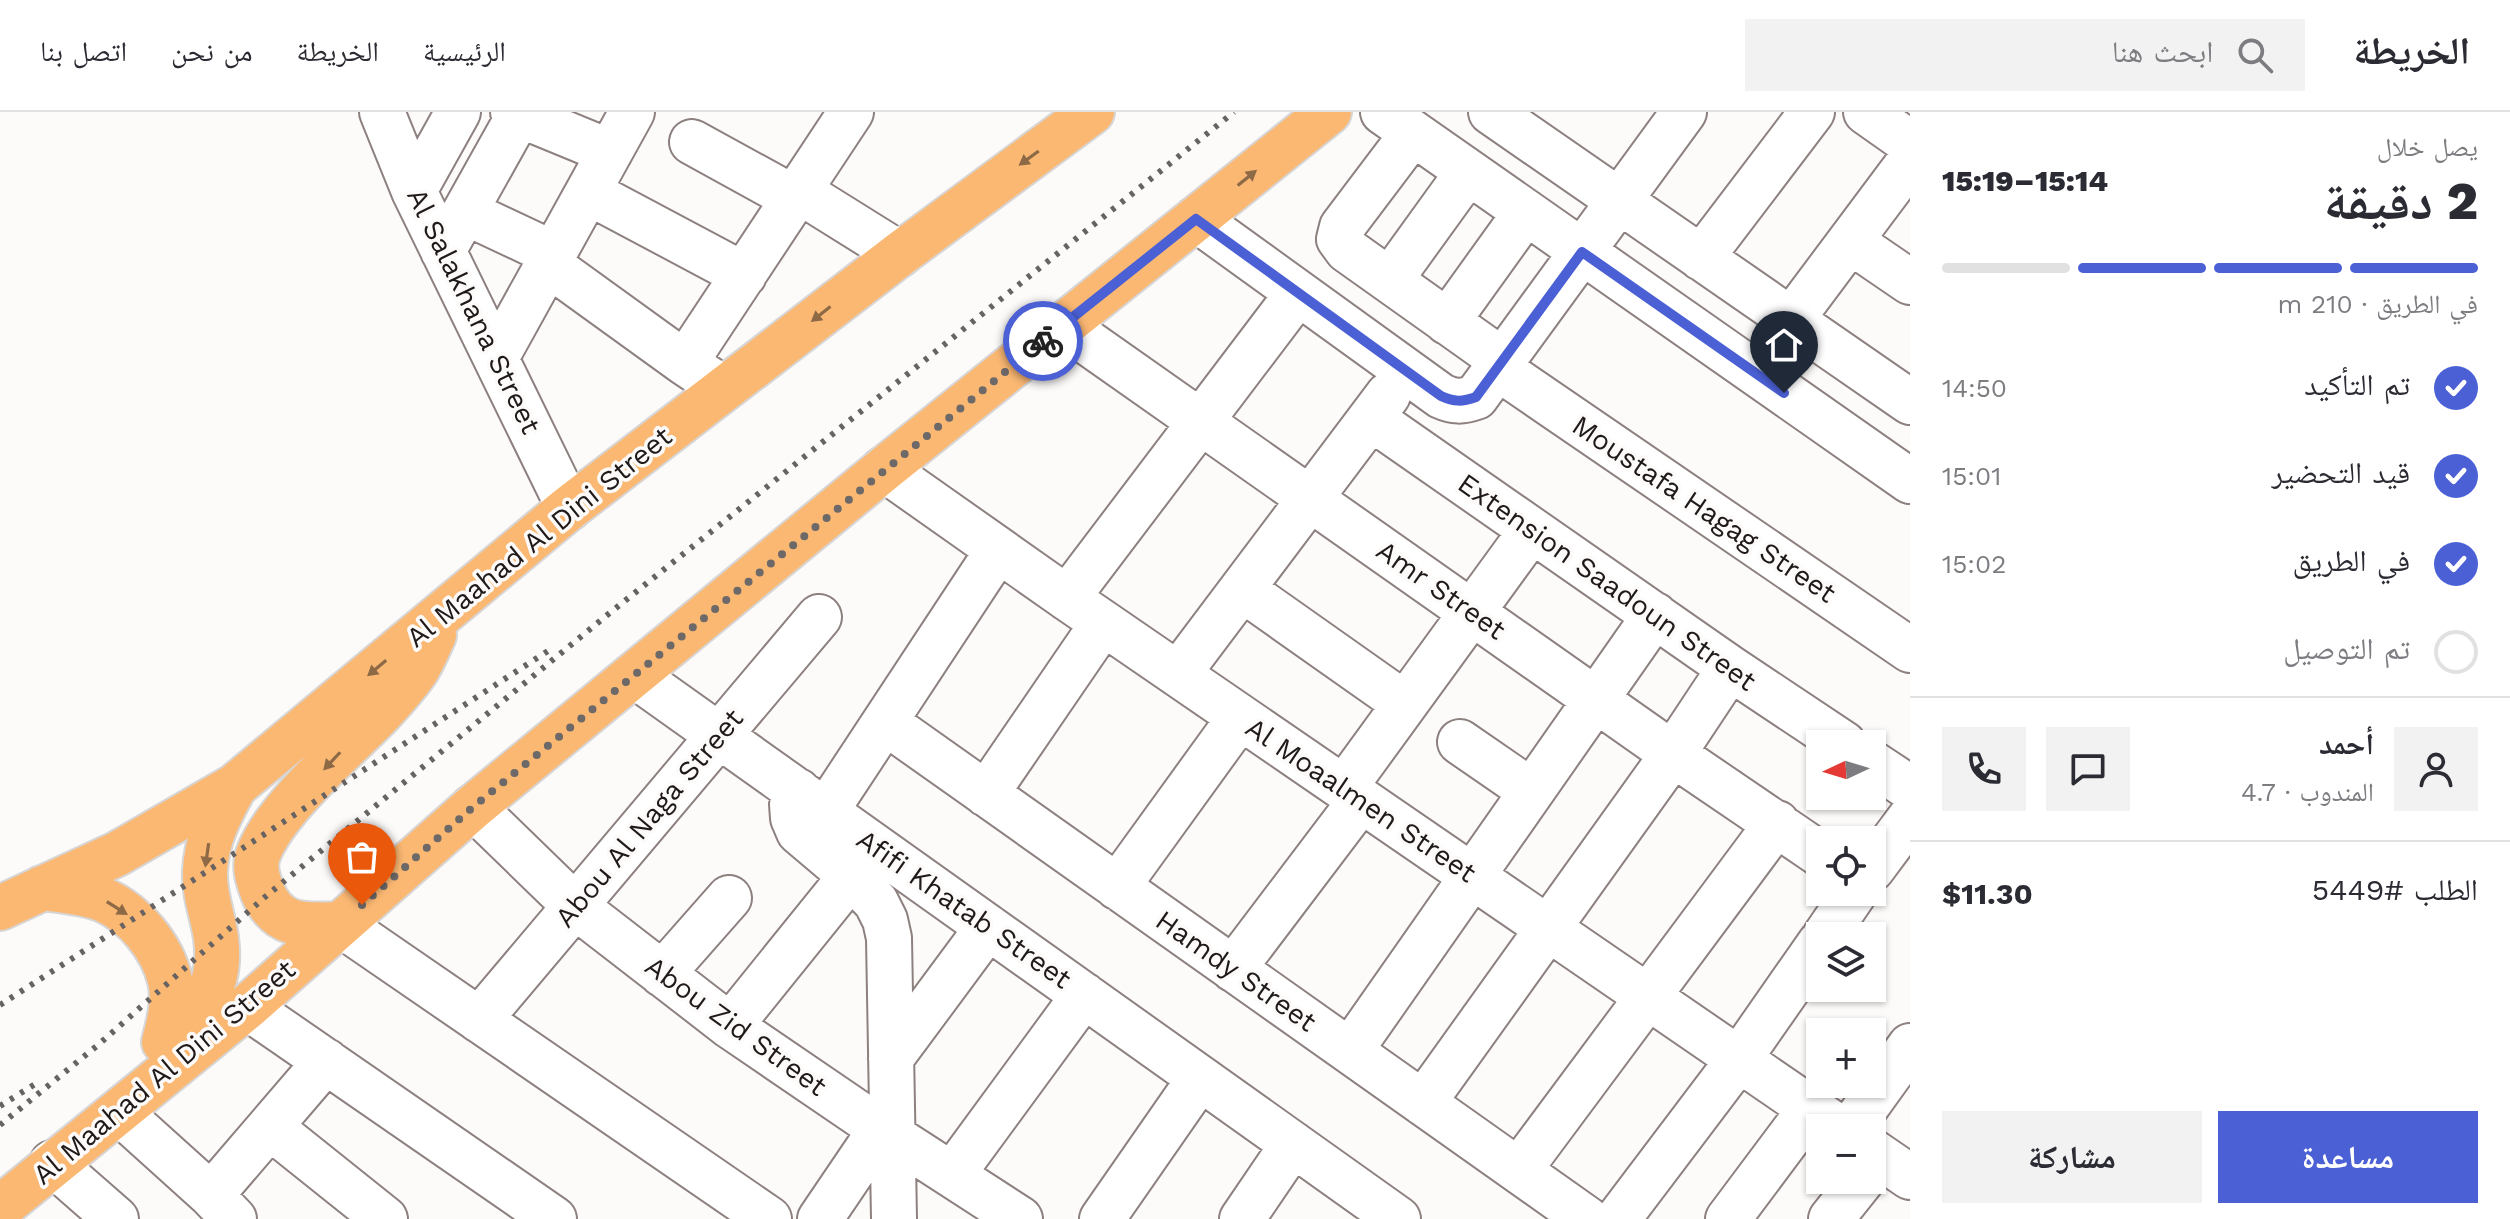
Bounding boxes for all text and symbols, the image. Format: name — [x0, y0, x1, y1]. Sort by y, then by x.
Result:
search box — [1745, 19, 2305, 91]
text: الخريطة — [2353, 29, 2470, 73]
icon: search — [2233, 33, 2277, 77]
text: ابحث هنا — [2112, 34, 2213, 69]
text: اتصل بنا — [40, 35, 127, 68]
text: من نحن — [171, 35, 253, 68]
text: الخريطة — [297, 35, 379, 68]
text: الرئيسية — [423, 35, 506, 68]
text: يصل خلال — [2377, 132, 2478, 162]
one-way arrow — [1019, 150, 1040, 166]
text: 15:14–15:19 — [1942, 163, 2108, 198]
one-way arrow — [1237, 170, 1257, 186]
text: 2 دقيقة — [2324, 171, 2478, 232]
street label: Al Salakhana Street — [400, 183, 548, 439]
text: في الطريق · 210 m — [2277, 289, 2478, 319]
courier — [1003, 301, 1083, 381]
one-way arrow — [811, 306, 831, 322]
pin — [1750, 311, 1818, 393]
icon: bike — [1021, 319, 1065, 363]
icon: home — [1762, 323, 1806, 367]
icon: check — [2434, 366, 2478, 410]
text: تم التأكيد — [2304, 367, 2410, 402]
text: 14:50 — [1942, 373, 2007, 403]
street label: Moustafa Hagag Street — [1566, 408, 1842, 610]
street label: Al Maahad Al Dini Street — [400, 420, 679, 654]
icon: check — [2434, 454, 2478, 498]
text: قيد التحضير — [2272, 455, 2410, 490]
text: 15:01 — [1942, 461, 2001, 491]
street label: Extension Saadoun Street — [1452, 466, 1763, 698]
street label: Amr Street — [1370, 534, 1512, 647]
icon: check — [2434, 542, 2478, 586]
text: في الطريق — [2293, 543, 2410, 578]
text: 15:02 — [1942, 549, 2006, 579]
text: تم التوصيل — [2283, 631, 2410, 666]
one-way arrow — [367, 659, 387, 676]
street label: Abou Al Naga Street — [548, 702, 750, 934]
street label: Al Moaalmen Street — [1240, 711, 1483, 889]
text: أحمد — [2319, 726, 2374, 761]
button: phone — [1942, 727, 2026, 811]
button: chat — [2046, 727, 2130, 811]
button: person — [2394, 727, 2478, 811]
north arrow — [1806, 730, 1886, 810]
map controls — [1806, 730, 1886, 1194]
one-way arrow — [323, 751, 342, 770]
text: المندوب · 4.7 — [2241, 777, 2374, 807]
pin — [328, 823, 396, 905]
street label: Afifi Khatab Street — [850, 823, 1078, 996]
button: locate — [1806, 826, 1886, 906]
icon: bag — [340, 835, 384, 879]
one-way arrow — [200, 843, 213, 868]
text: الطلب #5449 — [2312, 872, 2478, 907]
text: $11.30 — [1942, 876, 2033, 911]
one-way arrow — [106, 901, 128, 915]
street label: Hamdy Street — [1150, 904, 1323, 1039]
button: layers — [1806, 922, 1886, 1002]
street label: Abou Zid Street — [639, 949, 833, 1103]
street label: Al Maahad Al Dini Street — [26, 953, 302, 1191]
button: + — [1806, 1018, 1886, 1098]
button: مشاركة — [1942, 1111, 2202, 1203]
button: مساعدة — [2218, 1111, 2478, 1203]
button: − — [1806, 1114, 1886, 1194]

